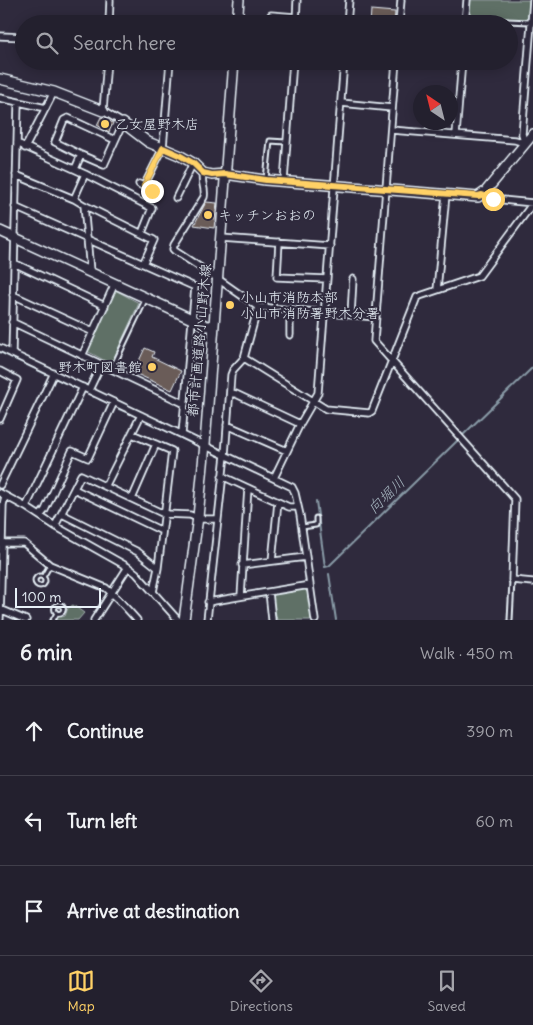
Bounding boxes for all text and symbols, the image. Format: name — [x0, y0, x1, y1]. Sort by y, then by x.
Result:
search box — [15, 15, 518, 70]
icon: search — [33, 29, 61, 57]
text: Search here — [73, 31, 176, 55]
north arrow — [413, 85, 458, 130]
place label: 乙女屋野木店 — [115, 115, 199, 133]
marker: 乙女屋野木店 — [99, 118, 111, 130]
route end — [141, 180, 164, 203]
route start — [482, 188, 505, 211]
place label: キッチンおおの — [218, 206, 316, 224]
marker: キッチンおおの — [202, 209, 214, 221]
street label: 都市計画道路小山野木線 — [183, 263, 215, 417]
place label: 小山市消防本部 小山市消防署野木分署 — [240, 288, 380, 322]
marker: 小山市消防本部 小山市消防署野木分署 — [224, 299, 236, 311]
place label: 野木町図書館 — [58, 358, 142, 376]
marker: 野木町図書館 — [146, 361, 158, 373]
water label: 向堀川 — [363, 473, 409, 517]
scale bar — [15, 585, 101, 608]
text: 100 m — [22, 588, 62, 606]
text: 6 min — [20, 639, 72, 666]
text: Walk · 450 m — [420, 643, 513, 663]
icon: ahead — [20, 717, 48, 745]
text: Continue — [67, 719, 144, 743]
text: 390 m — [466, 721, 513, 741]
icon: left — [20, 807, 48, 835]
text: Turn left — [67, 809, 137, 833]
text: 60 m — [475, 811, 513, 831]
icon: arrive — [20, 897, 48, 925]
text: Arrive at destination — [67, 899, 240, 923]
tab: Map — [67, 967, 95, 1015]
tab: Directions — [230, 967, 293, 1015]
tab: Saved — [427, 967, 466, 1015]

